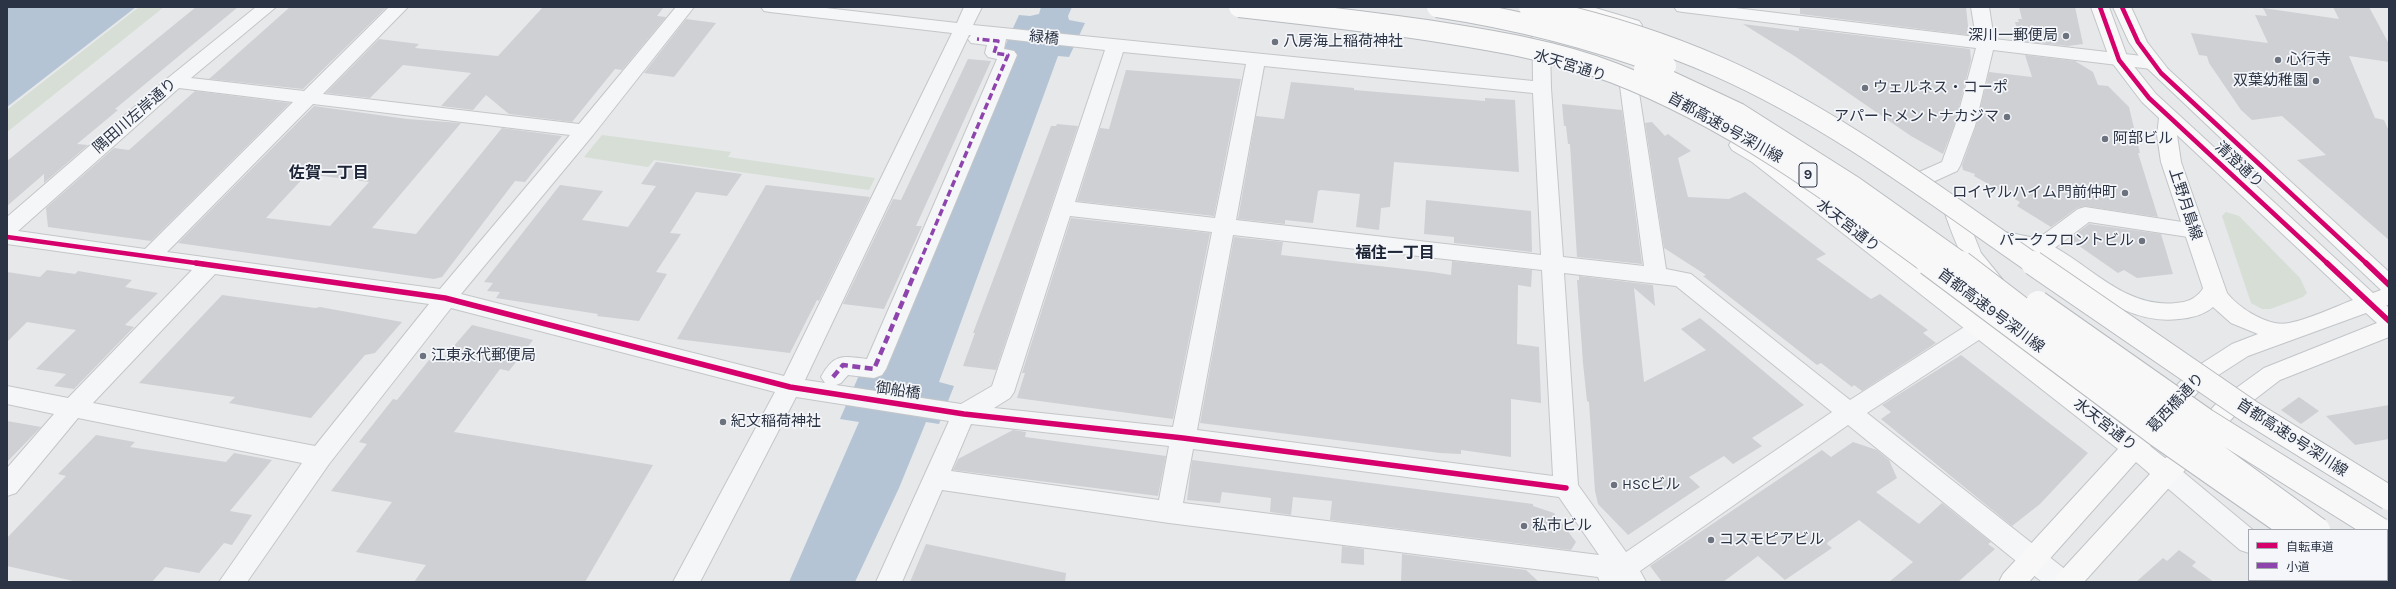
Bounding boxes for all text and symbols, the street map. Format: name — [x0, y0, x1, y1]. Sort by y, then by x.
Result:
street label: 緑橋 — [1028, 27, 1060, 49]
place label: 深川一郵便局 — [1968, 27, 2058, 45]
marker: 深川一郵便局 — [2061, 31, 2071, 41]
place label: 八房海上稲荷神社 — [1283, 33, 1403, 51]
marker: 八房海上稲荷神社 — [1270, 37, 1280, 47]
street label: 水天宮通り — [1532, 46, 1608, 86]
place label: 心行寺 — [2286, 51, 2331, 69]
marker: 心行寺 — [2273, 55, 2283, 65]
place label: 双葉幼稚園 — [2233, 72, 2308, 90]
street label: 隅田川左岸通り — [89, 75, 181, 157]
marker: 双葉幼稚園 — [2311, 76, 2321, 86]
place label: ウェルネス・コーポ — [1873, 79, 2008, 97]
marker: ウェルネス・コーポ — [1860, 83, 1870, 93]
street label: 首都高速9号深川線 — [1664, 89, 1786, 167]
place label: アパートメントナカジマ — [1834, 108, 1999, 126]
marker: アパートメントナカジマ — [2002, 112, 2012, 122]
place label: 阿部ビル — [2113, 130, 2173, 148]
marker: 阿部ビル — [2100, 134, 2110, 144]
street label: 清澄通り — [2211, 138, 2267, 192]
district label: 佐賀一丁目 — [289, 163, 369, 183]
road number: 9 — [1799, 163, 1817, 187]
street label: 上野月島線 — [2165, 166, 2205, 242]
place label: ロイヤルハイム門前仲町 — [1952, 184, 2117, 202]
marker: ロイヤルハイム門前仲町 — [2120, 188, 2130, 198]
street label: 水天宮通り — [1813, 196, 1883, 256]
place label: パークフロントビル — [1999, 232, 2134, 250]
marker: パークフロントビル — [2137, 236, 2147, 246]
district label: 福住一丁目 — [1355, 243, 1435, 263]
street label: 首都高速9号深川線 — [1934, 265, 2048, 357]
place label: 江東永代郵便局 — [431, 347, 536, 365]
marker: 江東永代郵便局 — [418, 351, 428, 361]
street label: 葛西橋通り — [2144, 369, 2208, 437]
street label: 御船橋 — [874, 379, 922, 403]
street label: 水天宮通り — [2070, 395, 2140, 455]
street label: 首都高速9号深川線 — [2233, 395, 2351, 481]
place label: 紀文稲荷神社 — [731, 413, 821, 431]
marker: 紀文稲荷神社 — [718, 417, 728, 427]
place label: HSCビル — [1622, 476, 1680, 494]
marker: HSCビル — [1609, 480, 1619, 490]
place label: 私市ビル — [1532, 517, 1592, 535]
marker: 私市ビル — [1519, 521, 1529, 531]
legend — [2248, 529, 2388, 581]
place label: コスモピアビル — [1719, 531, 1824, 549]
marker: コスモピアビル — [1706, 535, 1716, 545]
text: 自転車道 — [2286, 540, 2334, 554]
text: 小道 — [2286, 560, 2310, 574]

